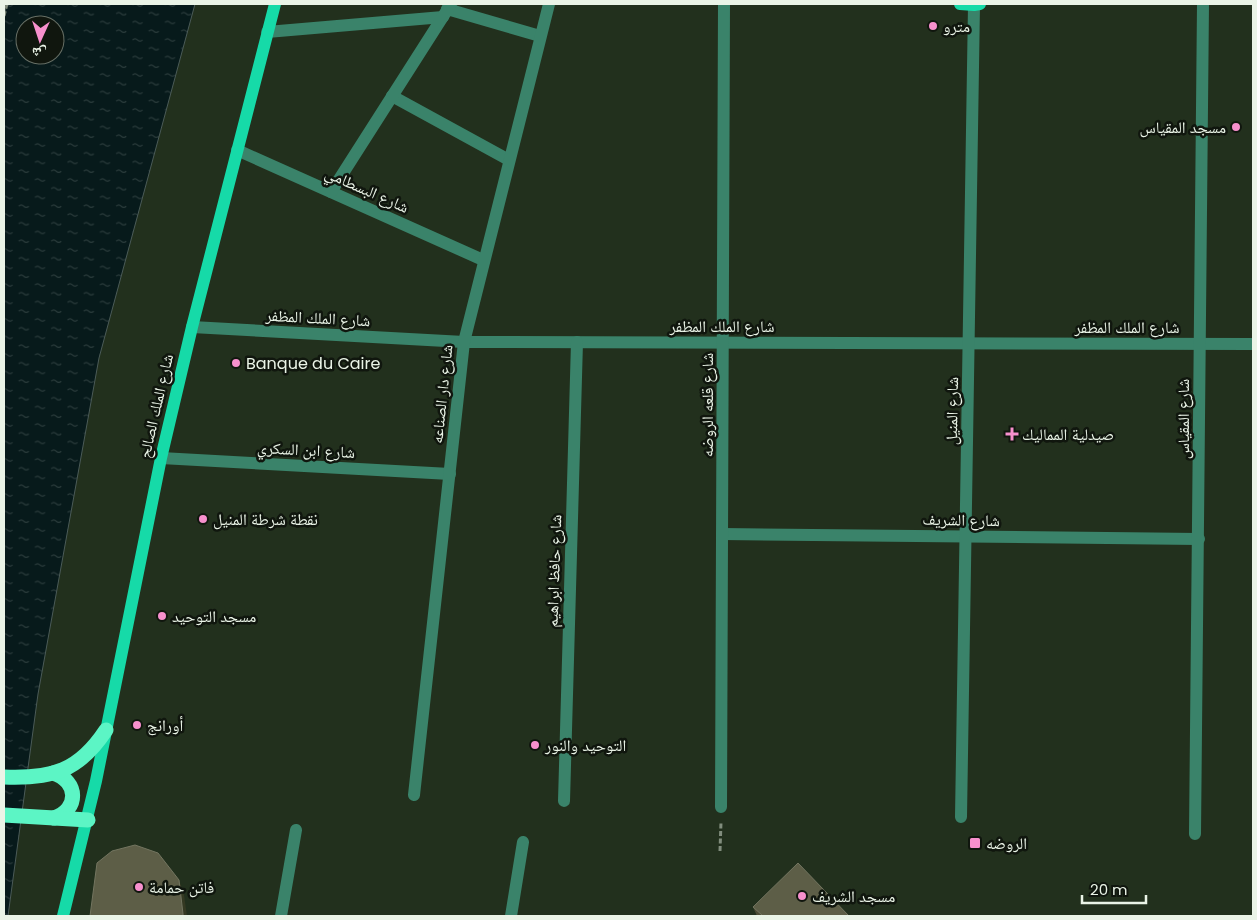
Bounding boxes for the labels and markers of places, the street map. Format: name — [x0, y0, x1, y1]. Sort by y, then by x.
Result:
place label: مترو — [943, 15, 970, 38]
marker: مترو — [927, 20, 939, 32]
place label: مسجد المقياس — [1140, 116, 1226, 139]
marker: مسجد المقياس — [1230, 121, 1242, 133]
place label: Banque du Caire — [246, 352, 381, 375]
marker: Banque du Caire — [230, 357, 242, 369]
place label: صيدلية المماليك — [1022, 423, 1114, 446]
marker: صيدلية المماليك — [1006, 428, 1018, 440]
place label: نقطة شرطة المنيل — [213, 508, 318, 531]
marker: نقطة شرطة المنيل — [197, 513, 209, 525]
place label: مسجد التوحيد — [172, 605, 256, 628]
marker: مسجد التوحيد — [156, 610, 168, 622]
place label: أورانج — [147, 714, 183, 737]
marker: أورانج — [131, 719, 143, 731]
place label: التوحيد والنور — [544, 734, 626, 757]
marker: التوحيد والنور — [529, 739, 541, 751]
place label: الروضه — [986, 832, 1027, 855]
marker: الروضه — [968, 836, 982, 850]
place label: فاتن حمامة — [149, 876, 214, 899]
marker: فاتن حمامة — [133, 881, 145, 893]
place label: مسجد الشريف — [812, 885, 895, 908]
marker: مسجد الشريف — [796, 890, 808, 902]

